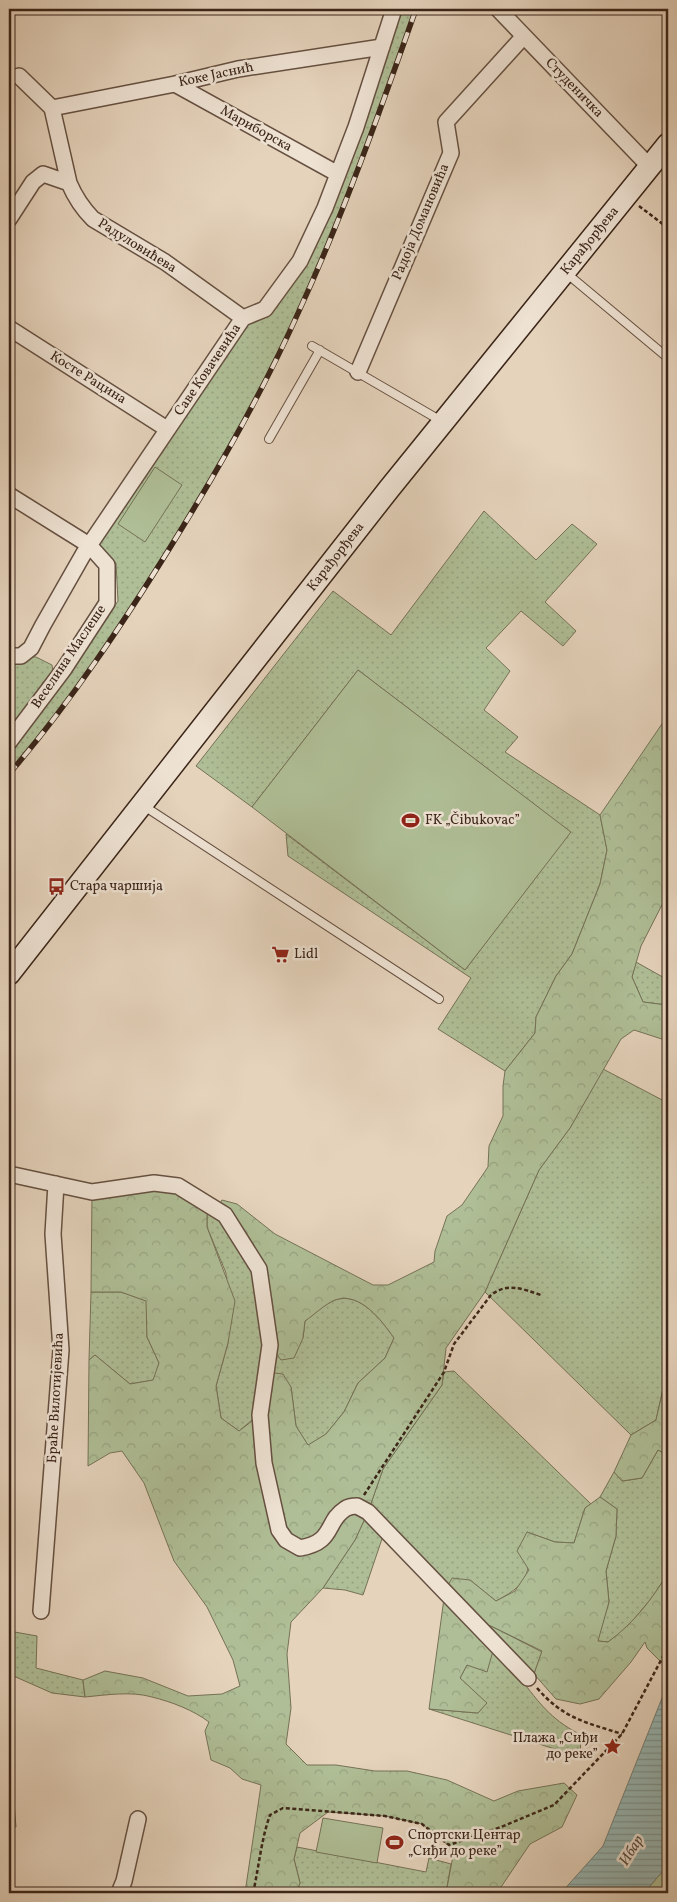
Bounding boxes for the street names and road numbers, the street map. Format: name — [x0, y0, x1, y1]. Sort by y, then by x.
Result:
street label: Студеничка — [541, 54, 607, 122]
street label: Коке Јаснић — [177, 58, 255, 92]
street label: Мариборска — [217, 101, 295, 157]
street label: Радоја Домановића — [388, 161, 454, 283]
street label: Карађорђева — [556, 203, 624, 279]
street label: Радуловићева — [94, 214, 180, 278]
street label: Саве Ковачевића — [170, 320, 246, 420]
street label: Косте Рацина — [46, 347, 130, 409]
street label: Карађорђева — [303, 518, 369, 596]
street label: Веселина Маслеше — [27, 601, 111, 713]
street label: Браће Вилотијевића — [43, 1332, 69, 1464]

